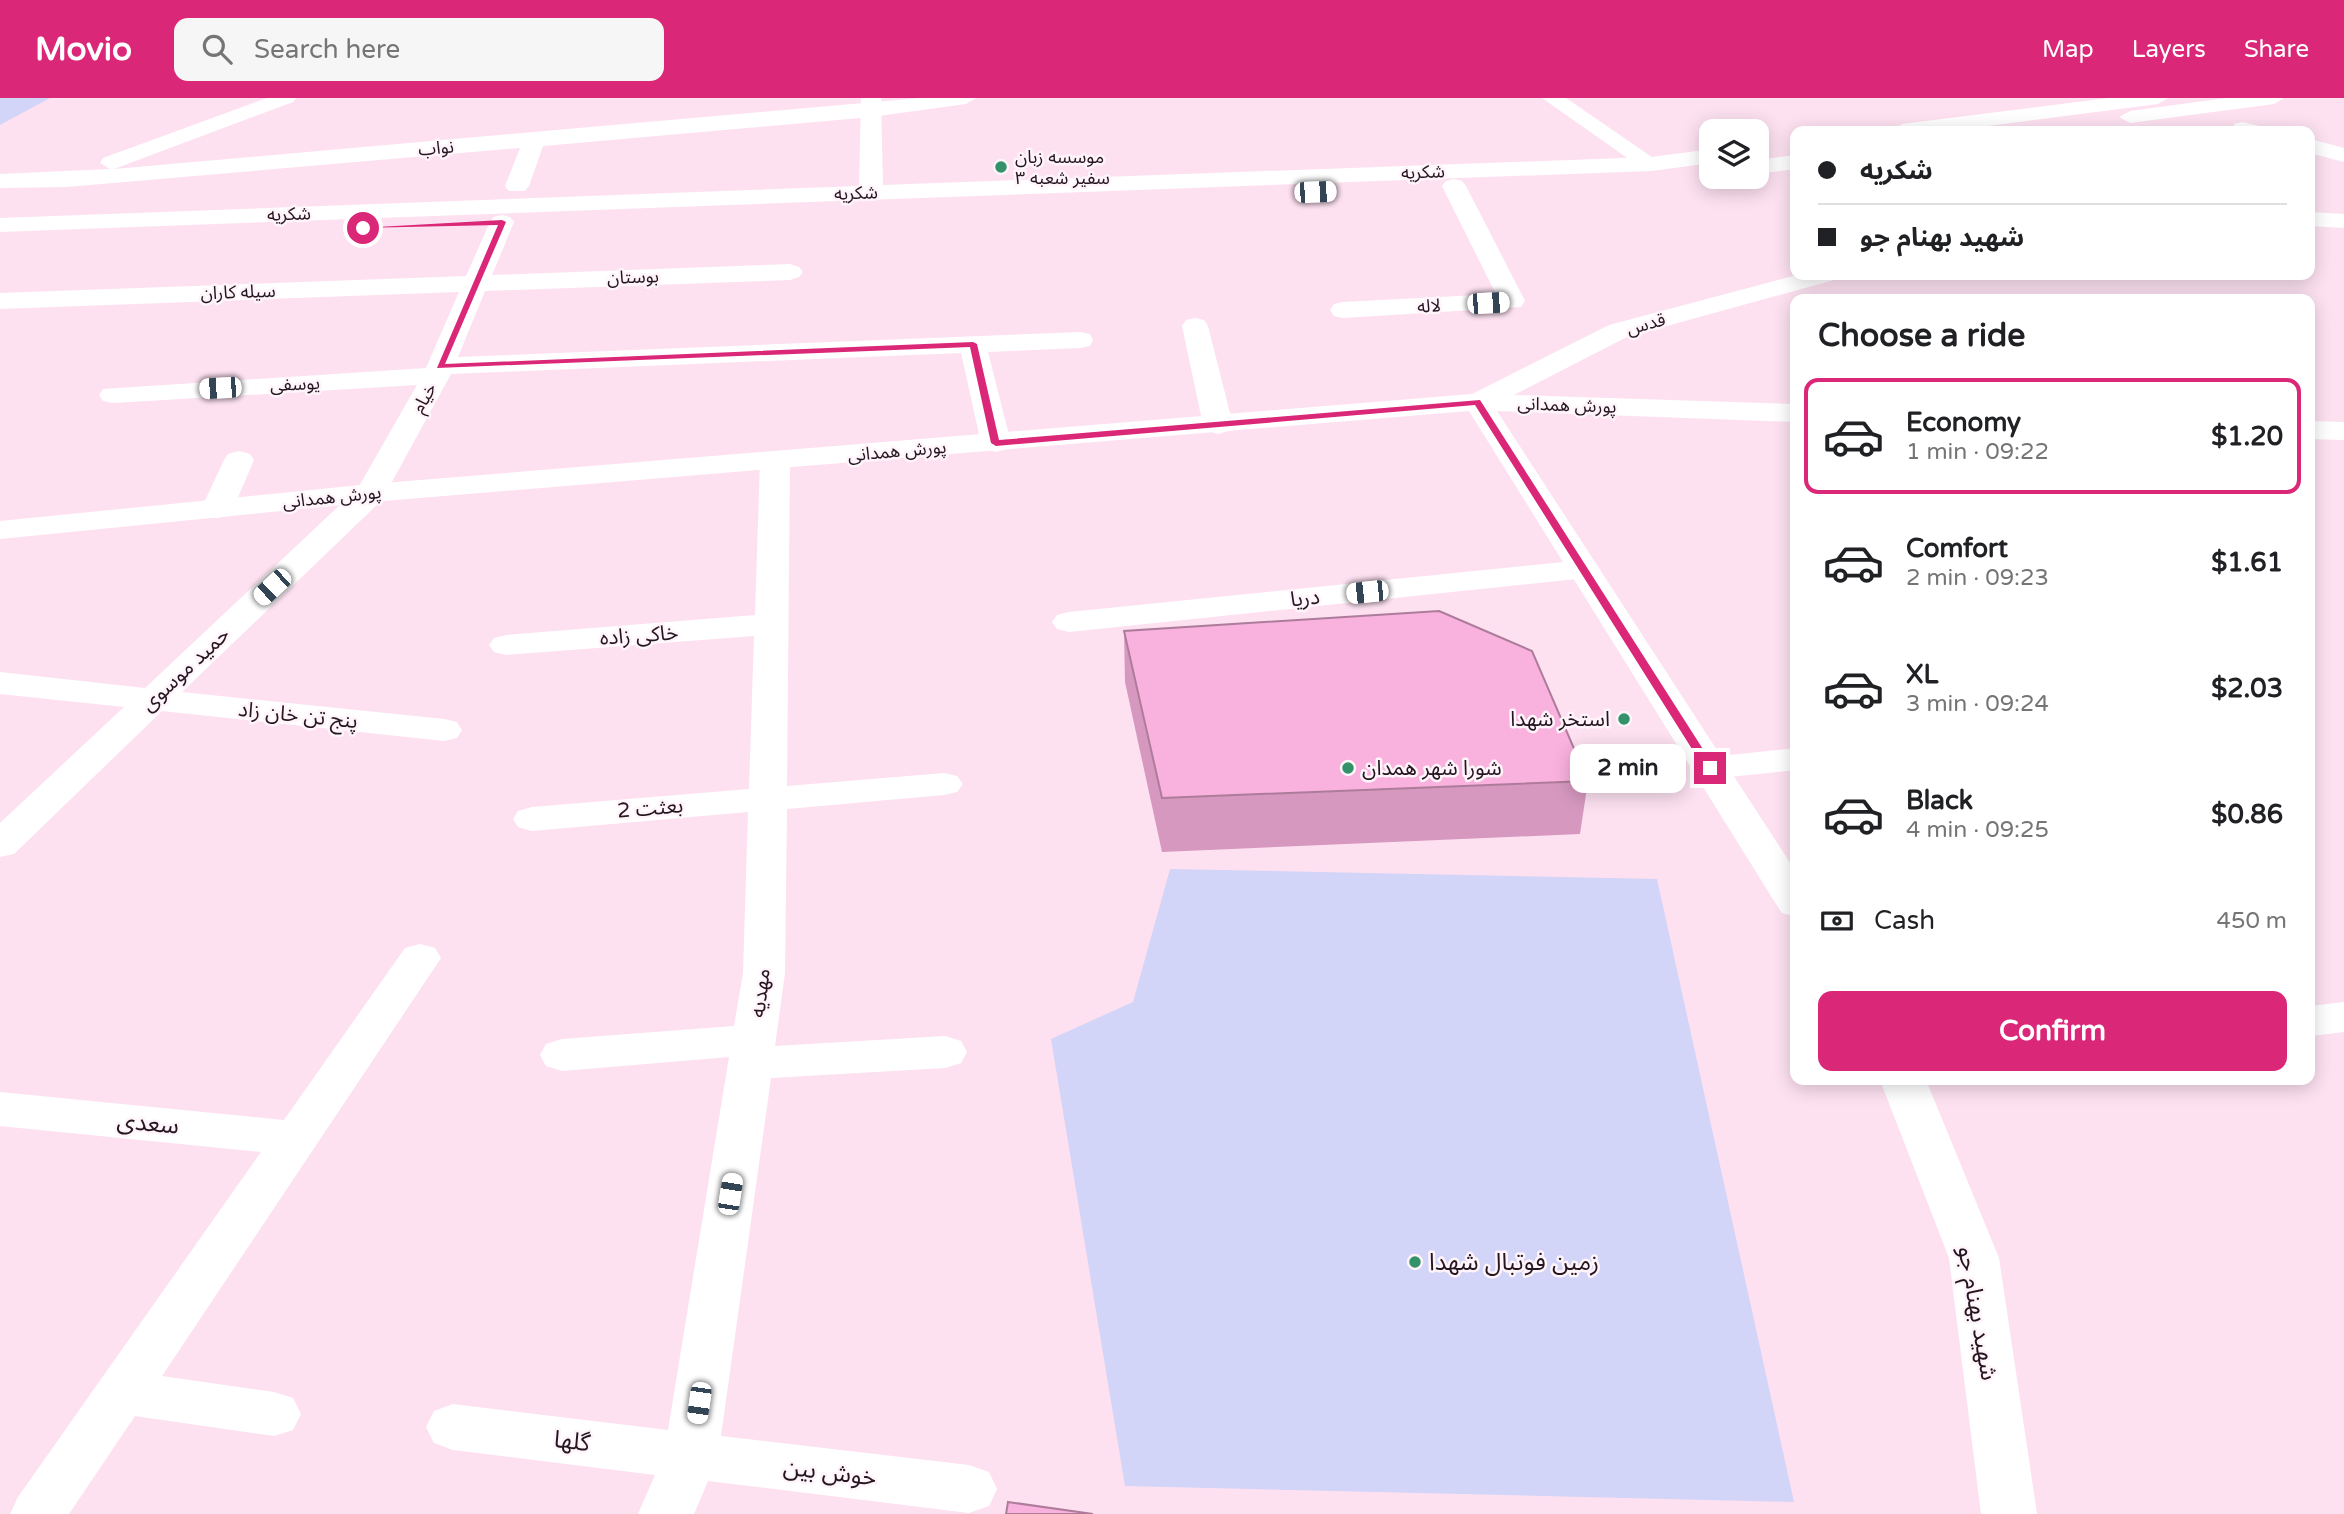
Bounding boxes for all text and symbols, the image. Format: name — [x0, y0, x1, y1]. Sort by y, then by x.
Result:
search box — [174, 18, 664, 81]
text: Movio — [35, 30, 132, 69]
icon: search — [198, 30, 236, 68]
text: Search here — [254, 34, 400, 65]
text: Map — [2042, 35, 2094, 64]
text: Layers — [2132, 35, 2206, 64]
text: Share — [2244, 35, 2309, 64]
map controls — [1699, 119, 1769, 189]
button: layers — [1699, 119, 1769, 189]
street label: نواب — [417, 135, 455, 161]
place label: موسسه زبان سفیر شعبه ۳ — [1015, 146, 1110, 189]
text: شکریه — [1860, 155, 1933, 186]
marker: موسسه زبان سفیر شعبه ۳ — [993, 159, 1009, 175]
street label: شکریه — [1401, 160, 1445, 184]
street label: شکریه — [834, 181, 878, 205]
car — [1294, 181, 1337, 203]
street label: شکریه — [267, 202, 311, 226]
route start — [347, 212, 379, 244]
text: شهید بهنام جو — [1860, 222, 2024, 253]
street label: بوستان — [607, 265, 659, 289]
street label: سیله کاران — [200, 280, 276, 304]
car — [1467, 291, 1510, 315]
street label: لاله — [1416, 294, 1442, 318]
street label: قدس — [1624, 308, 1668, 340]
text: Choose a ride — [1818, 317, 2025, 355]
street label: یوسفی — [269, 372, 321, 396]
car — [199, 376, 242, 400]
street label: خیام — [407, 379, 444, 418]
street label: پورش همدانی — [1517, 392, 1617, 418]
icon: car — [1822, 405, 1885, 468]
text: Economy — [1906, 407, 2021, 438]
text: $1.20 — [2211, 421, 2283, 452]
street label: پورش همدانی — [847, 436, 947, 466]
text: 1 min · 09:22 — [1906, 438, 2049, 466]
street label: پورش همدانی — [282, 481, 382, 513]
icon: car — [1822, 531, 1885, 594]
text: Comfort — [1906, 533, 2008, 564]
text: $1.61 — [2211, 547, 2283, 578]
text: 2 min · 09:23 — [1906, 564, 2049, 592]
car — [250, 565, 295, 609]
car — [1346, 579, 1389, 605]
street label: دریا — [1289, 585, 1321, 612]
street label: خاکی زاده — [599, 620, 679, 651]
street label: حمید موسوی — [136, 622, 235, 717]
icon: car — [1822, 657, 1885, 720]
text: XL — [1906, 659, 1938, 690]
text: $2.03 — [2211, 673, 2283, 704]
text: 3 min · 09:24 — [1906, 690, 2049, 718]
street label: پنج تن خان زاد — [237, 697, 359, 736]
place label: استخر شهدا — [1510, 707, 1610, 732]
marker: استخر شهدا — [1616, 711, 1632, 727]
callout: 2 min — [1570, 744, 1686, 792]
route end — [1694, 752, 1726, 784]
text: 2 min — [1597, 754, 1659, 782]
place label: شورا شهر همدان — [1362, 756, 1502, 781]
marker: شورا شهر همدان — [1340, 760, 1356, 776]
icon: car — [1822, 783, 1885, 846]
text: Black — [1906, 785, 1973, 816]
street label: بعثت 2 — [616, 793, 684, 824]
text: $0.86 — [2211, 799, 2283, 830]
text: 4 min · 09:25 — [1906, 816, 2049, 844]
icon: cash — [1818, 902, 1856, 940]
text: Cash — [1874, 905, 1935, 936]
text: 450 m — [2217, 907, 2287, 935]
street label: مهدیه — [745, 967, 776, 1019]
button: Confirm — [1818, 991, 2287, 1071]
street label: سعدی — [116, 1106, 180, 1141]
car — [717, 1172, 744, 1216]
street label: شهید بهنام جو — [1948, 1244, 2004, 1383]
place label: زمین فوتبال شهدا — [1429, 1248, 1599, 1277]
marker: زمین فوتبال شهدا — [1407, 1254, 1423, 1270]
car — [686, 1381, 713, 1425]
street label: گلها — [552, 1425, 593, 1458]
street label: خوش بین — [782, 1452, 878, 1493]

